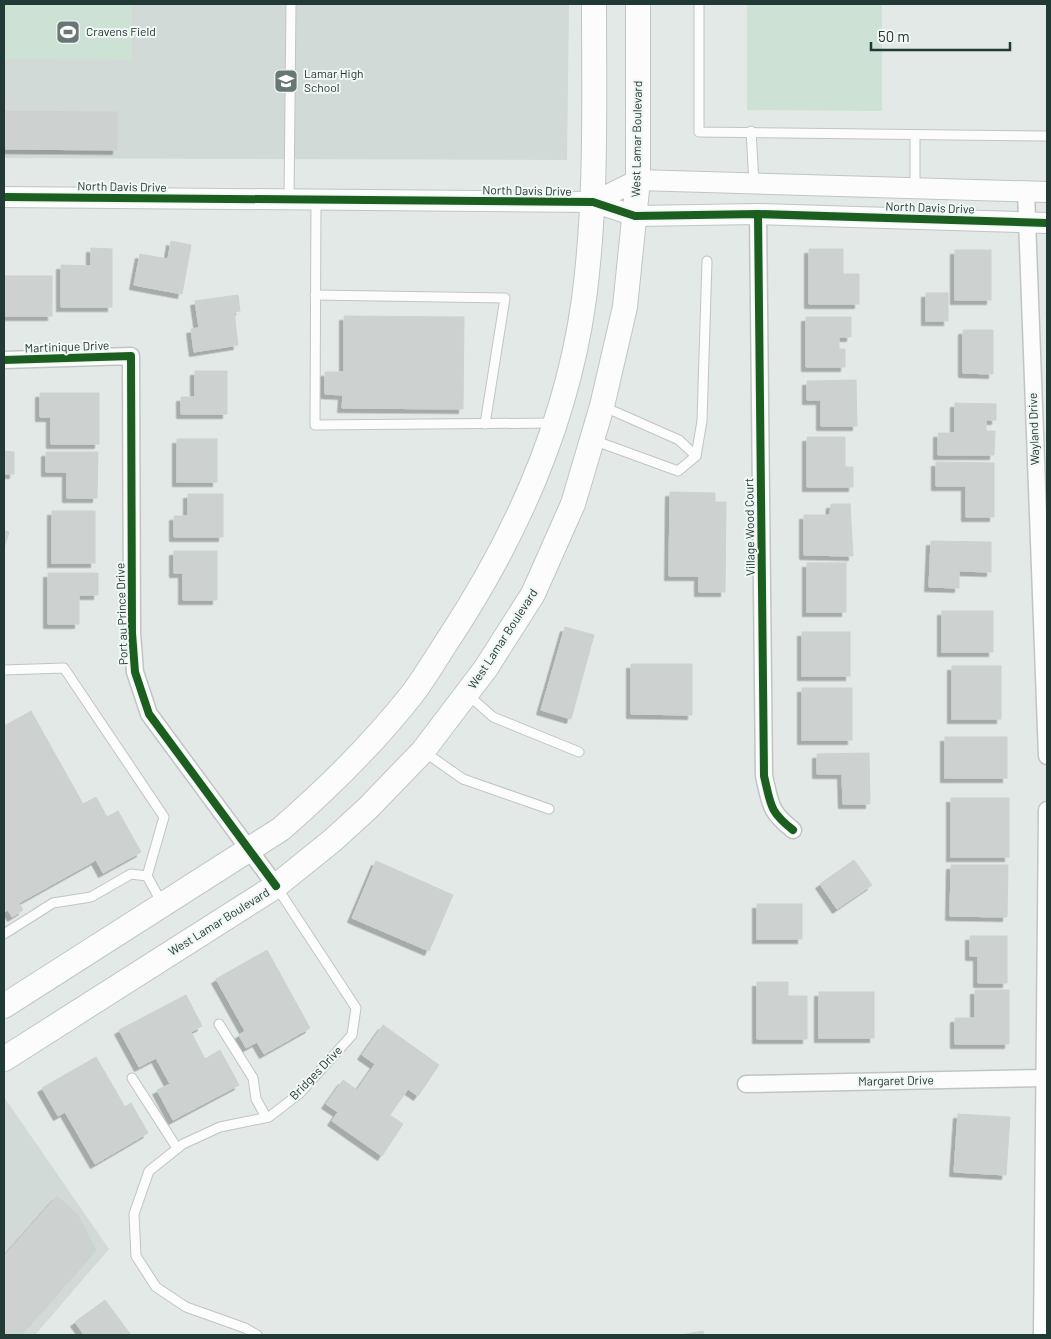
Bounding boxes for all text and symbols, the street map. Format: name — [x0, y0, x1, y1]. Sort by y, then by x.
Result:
sports icon: Cravens Field — [55, 19, 81, 45]
scale bar — [871, 20, 1010, 52]
place label: Cravens Field — [86, 24, 156, 38]
text: 50 m — [878, 27, 910, 45]
place label: Lamar High School — [304, 66, 364, 94]
school or university icon: Lamar High School — [273, 68, 299, 94]
street label: West Lamar Boulevard — [628, 81, 644, 197]
street label: North Davis Drive — [77, 178, 167, 194]
street label: North Davis Drive — [482, 182, 572, 198]
street label: North Davis Drive — [885, 198, 975, 216]
street label: Martinique Drive — [24, 338, 110, 354]
street label: Wayland Drive — [1025, 393, 1041, 466]
street label: Village Wood Court — [741, 478, 757, 576]
street label: Port au Prince Drive — [112, 563, 130, 665]
street label: West Lamar Boulevard — [465, 586, 540, 691]
street label: West Lamar Boulevard — [165, 884, 272, 958]
street label: Bridges Drive — [286, 1043, 344, 1102]
street label: Margaret Drive — [858, 1072, 934, 1088]

